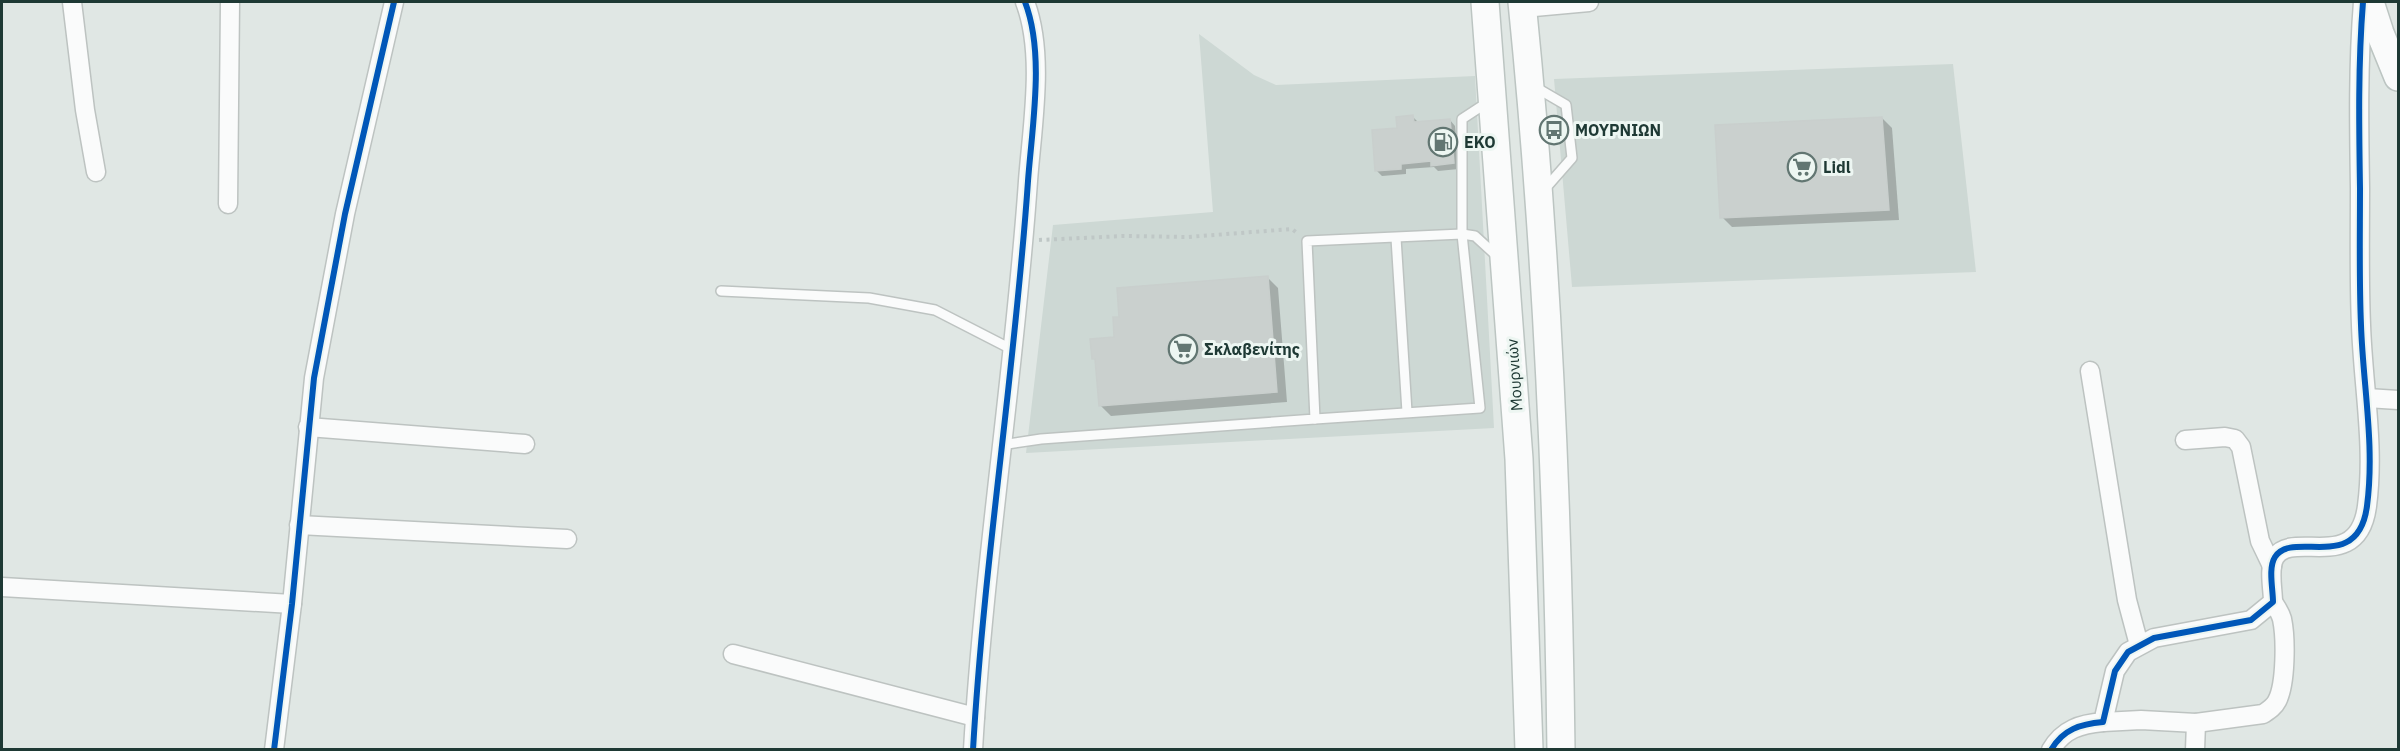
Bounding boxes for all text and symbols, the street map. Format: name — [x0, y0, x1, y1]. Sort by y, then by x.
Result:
bus stop icon: ΜΟΥΡΝΙΩΝ — [1538, 114, 1570, 146]
place label: ΜΟΥΡΝΙΩΝ — [1575, 120, 1661, 140]
fuel station icon: EKO — [1427, 126, 1459, 158]
place label: EKO — [1464, 132, 1496, 152]
supermarket icon: Lidl — [1786, 151, 1818, 183]
place label: Lidl — [1823, 157, 1851, 177]
supermarket icon: Σκλαβενίτης — [1167, 333, 1199, 365]
street label: Μουρνιών — [1501, 338, 1527, 412]
place label: Σκλαβενίτης — [1204, 339, 1300, 359]

